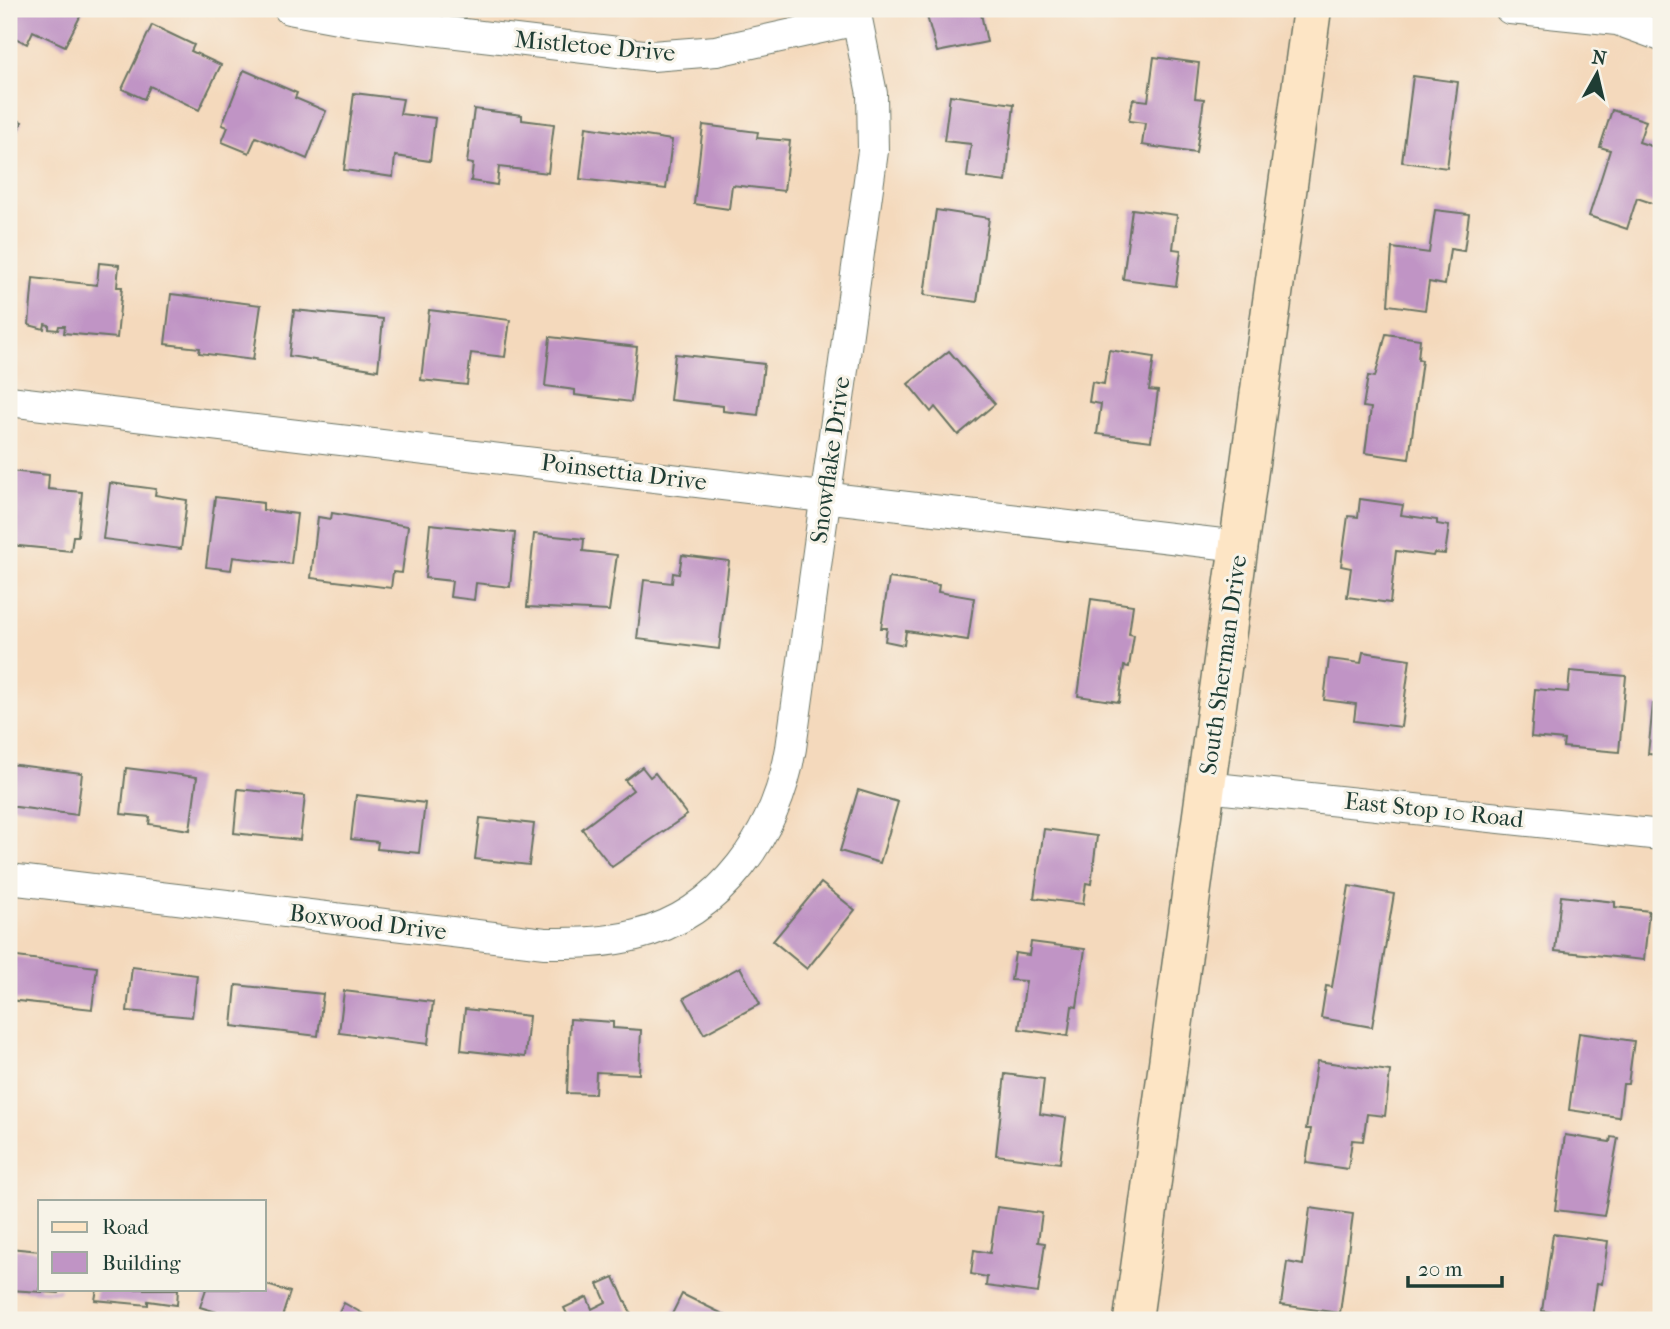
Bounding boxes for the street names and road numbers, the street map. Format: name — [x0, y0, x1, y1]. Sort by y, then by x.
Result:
street label: Mistletoe Drive — [513, 25, 677, 67]
street label: Snowflake Drive — [804, 375, 856, 545]
street label: Poinsettia Drive — [540, 448, 709, 496]
street label: South Sherman Drive — [1194, 553, 1252, 777]
street label: East Stop 10 Road — [1343, 787, 1526, 833]
street label: Boxwood Drive — [288, 898, 448, 946]

